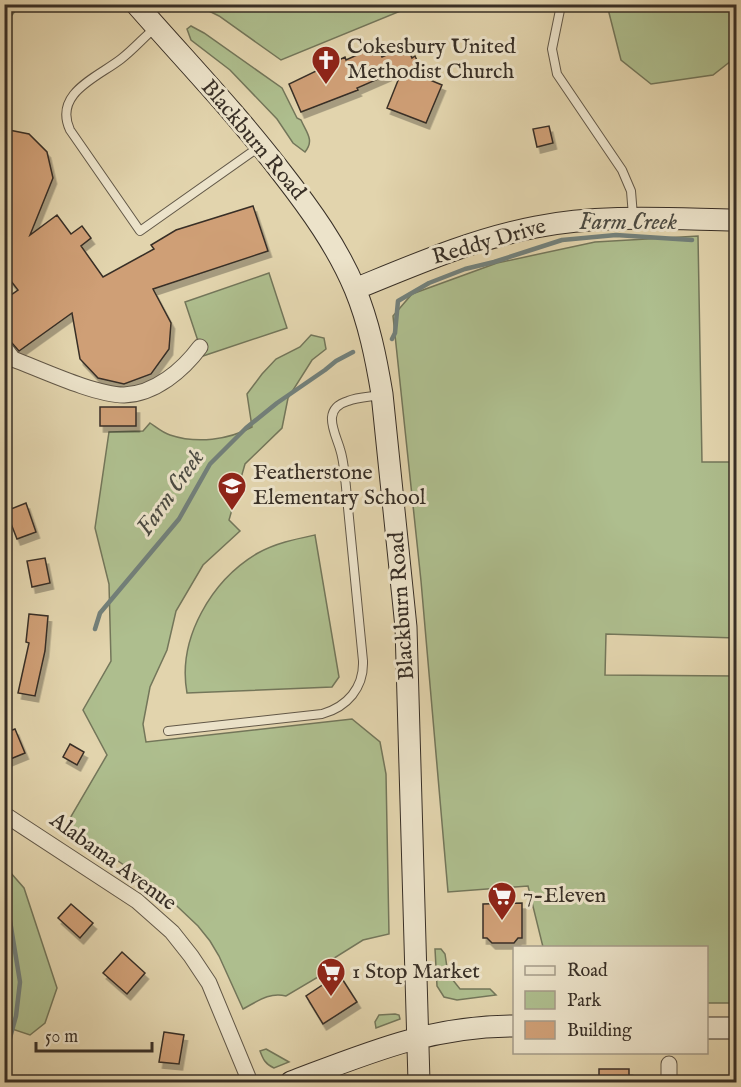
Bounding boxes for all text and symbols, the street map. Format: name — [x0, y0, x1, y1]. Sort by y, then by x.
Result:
place label: Cokesbury United Methodist Church — [347, 33, 516, 86]
church icon: Cokesbury United Methodist Church — [310, 44, 342, 86]
street label: Blackburn Road — [194, 74, 312, 206]
water label: Farm Creek — [579, 207, 678, 238]
street label: Reddy Drive — [429, 212, 549, 272]
water label: Farm Creek — [130, 444, 212, 542]
place label: Featherstone Elementary School — [253, 459, 426, 512]
school or university icon: Featherstone Elementary School — [216, 470, 248, 512]
street label: Blackburn Road — [383, 531, 421, 681]
street label: Alabama Avenue — [43, 806, 182, 917]
supermarket icon: 7-Eleven — [486, 880, 518, 922]
place label: 7-Eleven — [523, 882, 607, 910]
legend — [513, 946, 708, 1054]
supermarket icon: 1 Stop Market — [315, 956, 347, 998]
place label: 1 Stop Market — [352, 958, 480, 986]
text: Road — [567, 960, 608, 983]
text: Park — [567, 990, 602, 1013]
scale bar — [36, 1015, 152, 1053]
text: Building — [567, 1020, 632, 1043]
text: 50 m — [45, 1026, 78, 1049]

